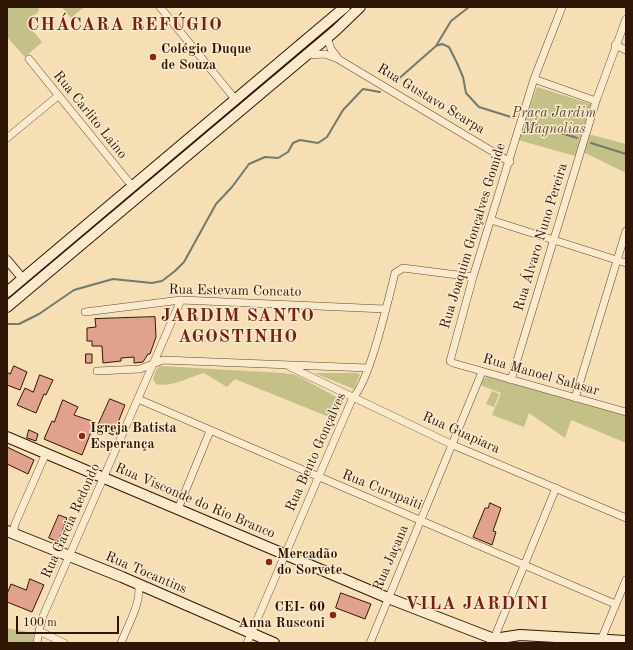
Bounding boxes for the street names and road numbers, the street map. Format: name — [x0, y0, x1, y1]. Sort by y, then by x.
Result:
street label: Rua Gustavo Scarpa — [374, 60, 488, 138]
street label: Rua Carlito Laino — [49, 68, 131, 162]
street label: Rua Joaquim Gonçalves Gomide — [437, 141, 509, 331]
street label: Rua Álvaro Nuno Pereira — [510, 161, 572, 313]
street label: Rua Estevam Concato — [168, 281, 302, 301]
street label: Rua Manoel Salasar — [481, 350, 601, 400]
street label: Rua Bento Gonçalves — [282, 390, 350, 514]
street label: Rua Guapiara — [419, 408, 503, 458]
street label: Rua Visconde do Rio Branco — [112, 460, 278, 542]
street label: Rua Garcia Redondo — [38, 461, 104, 581]
street label: Rua Curupaiti — [339, 466, 425, 514]
street label: Rua Jaçana — [370, 522, 412, 594]
street label: Rua Tocantins — [103, 548, 189, 598]

